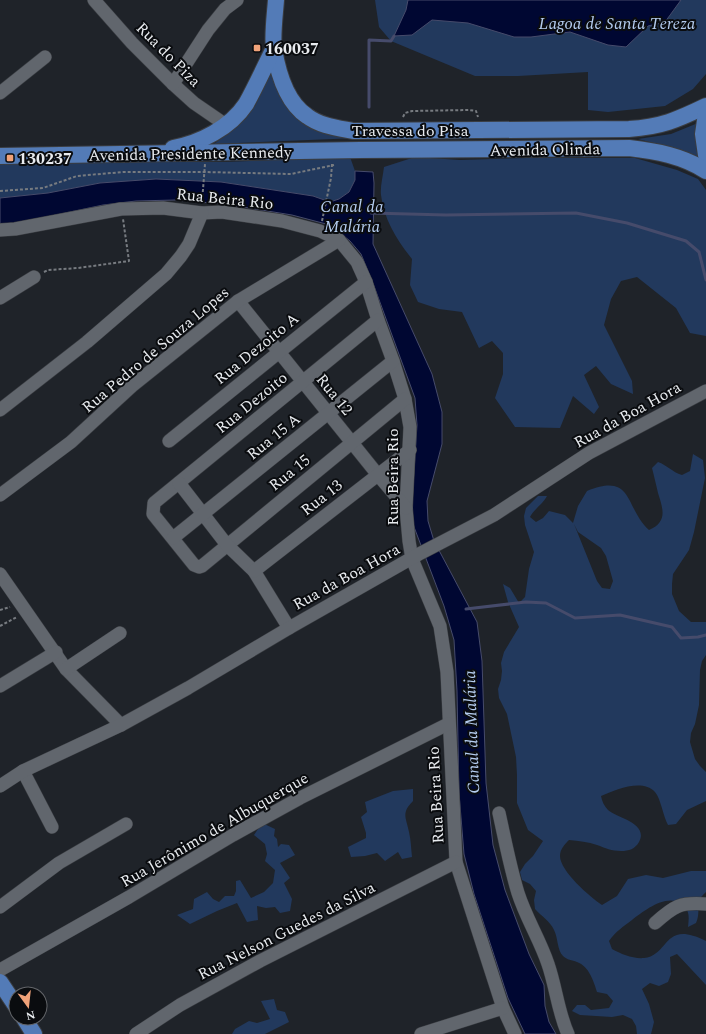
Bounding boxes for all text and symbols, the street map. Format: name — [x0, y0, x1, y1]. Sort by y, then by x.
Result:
water label: Lagoa de Santa Tereza — [539, 11, 696, 37]
street label: Rua do Piza — [130, 17, 206, 93]
place label: 160037 — [265, 37, 319, 61]
marker: 160037 — [252, 43, 262, 53]
street label: Travessa do Pisa — [351, 119, 469, 143]
street label: Avenida Olinda — [490, 137, 601, 163]
street label: Avenida Presidente Kennedy — [88, 140, 293, 168]
place label: 130237 — [18, 147, 72, 171]
marker: 130237 — [5, 153, 15, 163]
street label: Rua Beira Rio — [175, 182, 275, 216]
water label: Canal da Malária — [320, 194, 384, 240]
street label: Rua Pedro de Souza Lopes — [77, 281, 235, 419]
street label: Rua Dezoito A — [209, 307, 304, 391]
street label: Rua Dezoito — [210, 366, 293, 439]
street label: Rua 12 — [310, 369, 358, 421]
street label: Rua da Boa Hora — [569, 375, 686, 454]
street label: Rua 15 A — [241, 408, 306, 466]
street label: Rua Beira Rio — [381, 428, 405, 526]
street label: Rua 15 — [264, 449, 316, 497]
street label: Rua 13 — [296, 474, 348, 522]
street label: Rua da Boa Hora — [288, 537, 405, 616]
water label: Canal da Malária — [457, 669, 487, 794]
street label: Rua Beira Rio — [421, 746, 451, 844]
street label: Rua Jerônimo de Albuquerque — [116, 766, 313, 894]
street label: Rua Nelson Guedes da Silva — [193, 876, 380, 986]
north arrow — [8, 986, 48, 1026]
text: N — [24, 1006, 37, 1025]

